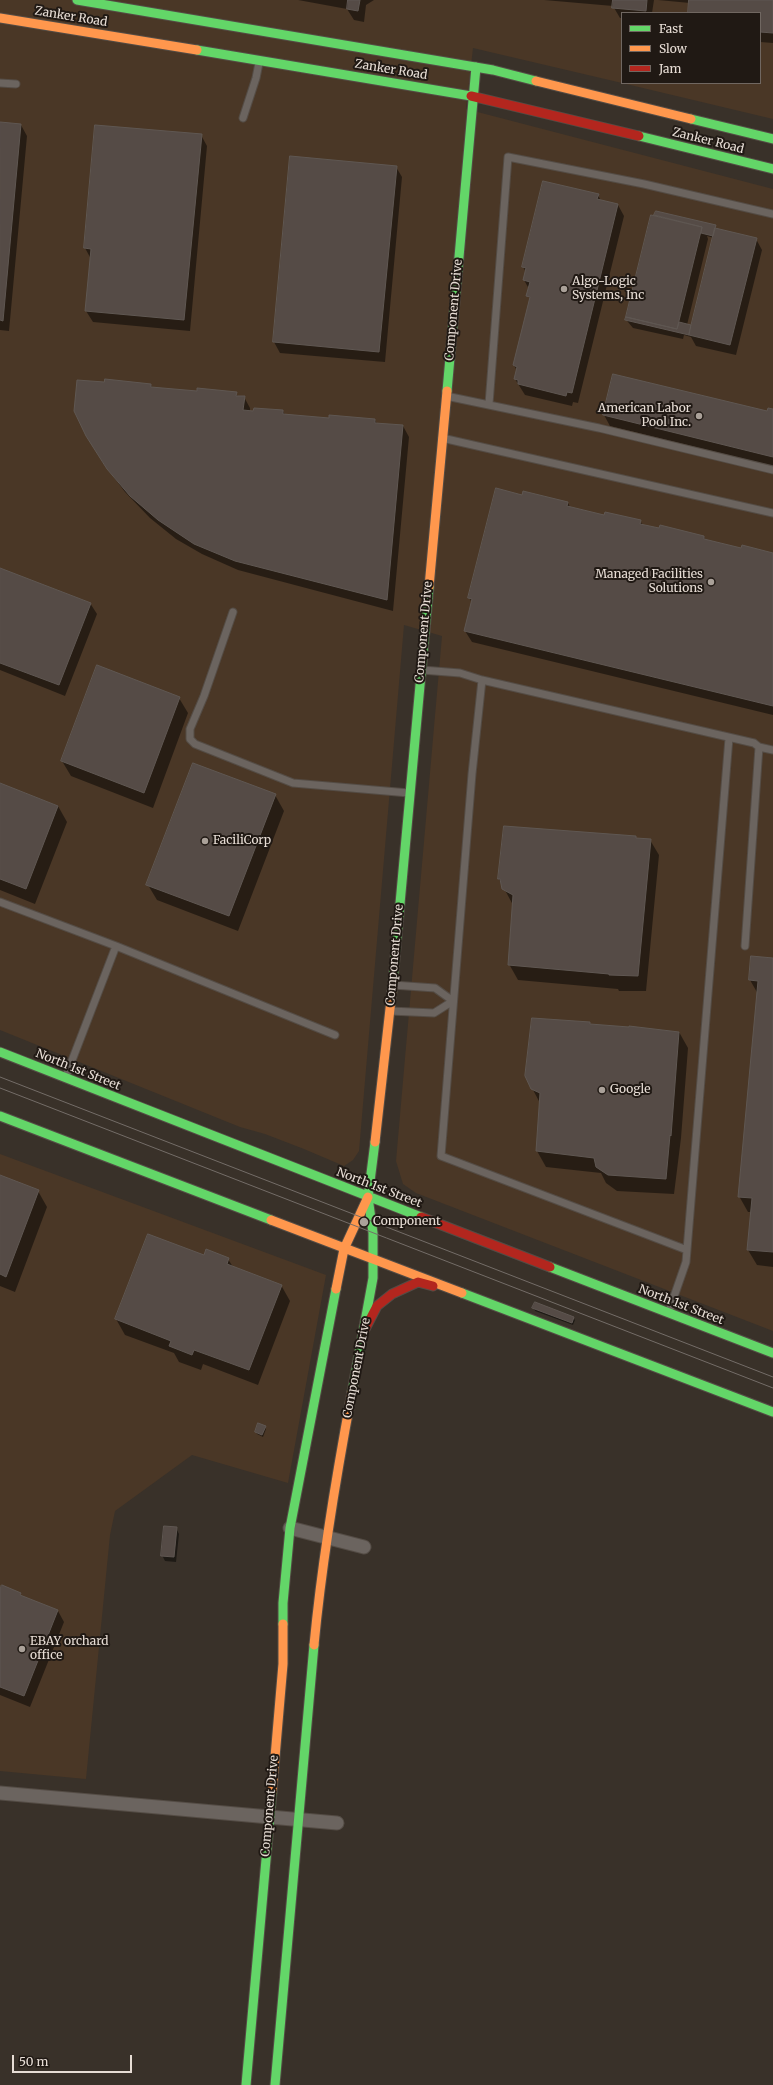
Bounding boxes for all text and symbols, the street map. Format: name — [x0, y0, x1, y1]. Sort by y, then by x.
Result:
street label: Zanker Road — [34, 4, 108, 30]
legend — [621, 12, 761, 84]
text: Fast — [659, 21, 683, 36]
text: Slow — [659, 41, 687, 56]
street label: Zanker Road — [354, 57, 428, 83]
text: Jam — [659, 61, 681, 76]
street label: Zanker Road — [671, 125, 745, 157]
street label: Component Drive — [442, 259, 466, 361]
place label: Algo-Logic Systems, Inc — [572, 275, 644, 303]
marker: Algo-Logic Systems, Inc — [559, 284, 569, 294]
place label: American Labor Pool Inc. — [598, 402, 691, 430]
marker: American Labor Pool Inc. — [694, 411, 704, 421]
place label: Managed Facilities Solutions — [595, 568, 703, 596]
marker: Managed Facilities Solutions — [706, 577, 716, 587]
street label: Component Drive — [412, 581, 436, 683]
place label: FaciliCorp — [213, 834, 271, 848]
marker: FaciliCorp — [200, 836, 210, 846]
street label: Component Drive — [383, 904, 407, 1006]
street label: North 1st Street — [34, 1046, 122, 1094]
place label: Google — [610, 1083, 651, 1097]
marker: Google — [597, 1085, 607, 1095]
street label: North 1st Street — [334, 1165, 424, 1211]
place label: Component — [373, 1215, 441, 1229]
marker: Component — [358, 1216, 370, 1228]
street label: North 1st Street — [636, 1282, 726, 1328]
street label: Component Drive — [340, 1317, 374, 1419]
place label: EBAY orchard office — [30, 1635, 108, 1663]
marker: EBAY orchard office — [17, 1644, 27, 1654]
street label: Component Drive — [258, 1755, 282, 1857]
scale bar — [14, 2047, 134, 2073]
text: 50 m — [19, 2054, 48, 2069]

